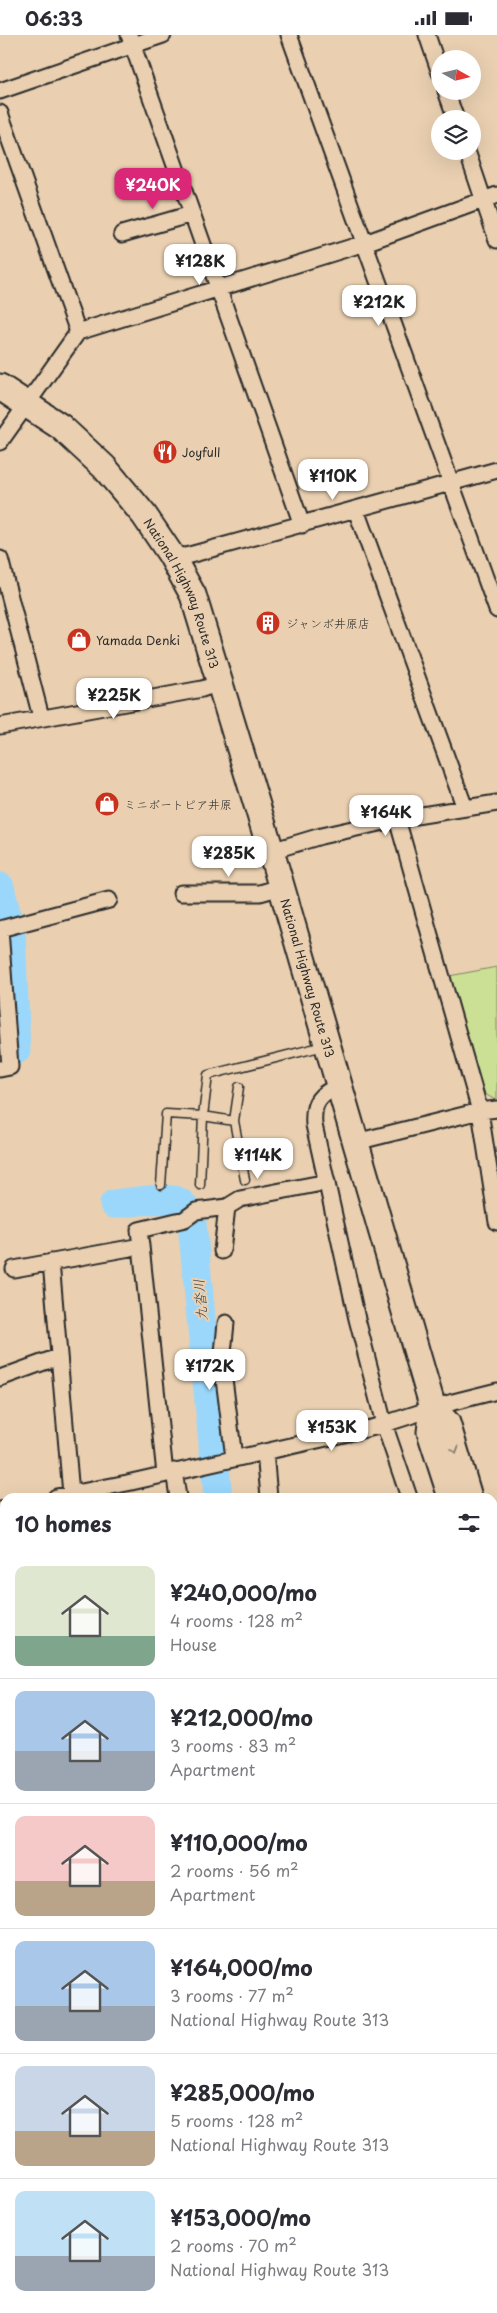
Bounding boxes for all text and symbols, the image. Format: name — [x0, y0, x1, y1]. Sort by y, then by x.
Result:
text: 06:33 — [25, 4, 83, 32]
north arrow — [431, 50, 481, 100]
map controls — [431, 50, 481, 160]
button: layers — [431, 110, 481, 160]
pin: ¥240K — [118, 167, 188, 210]
text: ¥240K — [125, 172, 181, 196]
pin: ¥128K — [165, 243, 235, 286]
text: ¥128K — [175, 248, 225, 272]
pin: ¥212K — [344, 285, 414, 327]
text: ¥212K — [353, 289, 405, 313]
restaurant icon: Joyfull — [152, 439, 178, 465]
place label: Joyfull — [182, 443, 220, 461]
pin: ¥110K — [298, 459, 368, 501]
text: ¥110K — [309, 463, 357, 487]
street label: National Highway Route 313 — [140, 515, 224, 671]
building icon: ジャンボ井原店 — [255, 610, 281, 636]
place label: ジャンボ井原店 — [286, 614, 370, 632]
shop icon: Yamada Denki — [66, 627, 92, 653]
place label: Yamada Denki — [96, 631, 180, 649]
pin: ¥225K — [79, 677, 149, 720]
text: ¥225K — [87, 682, 141, 706]
shop icon: ミニボートピア井原 — [94, 791, 120, 817]
place label: ミニボートピア井原 — [124, 795, 232, 813]
pin: ¥164K — [351, 795, 421, 837]
text: ¥164K — [360, 799, 412, 823]
pin: ¥285K — [194, 835, 264, 878]
text: ¥285K — [203, 840, 255, 864]
street label: National Highway Route 313 — [276, 896, 340, 1060]
pin: ¥114K — [223, 1137, 293, 1180]
text: ¥114K — [234, 1142, 282, 1166]
water label: 九沓川 — [188, 1278, 212, 1322]
pin: ¥172K — [175, 1349, 245, 1391]
text: ¥172K — [185, 1353, 235, 1377]
pin: ¥153K — [297, 1409, 367, 1452]
text: ¥153K — [307, 1414, 357, 1438]
one-way arrow — [450, 1446, 460, 1454]
text: 10 homes — [15, 1507, 112, 1539]
icon: filters — [455, 1509, 483, 1537]
text: ¥240,000/mo — [170, 1576, 317, 1608]
icon: home — [55, 1586, 115, 1646]
text: 4 rooms · 128 m² — [170, 1608, 303, 1632]
text: House — [170, 1632, 217, 1656]
text: ¥212,000/mo — [170, 1701, 313, 1733]
icon: home — [55, 1711, 115, 1771]
text: 3 rooms · 83 m² — [170, 1733, 296, 1757]
text: Apartment — [170, 1757, 255, 1781]
text: ¥110,000/mo — [170, 1826, 308, 1858]
icon: home — [55, 1836, 115, 1896]
text: 2 rooms · 56 m² — [170, 1858, 299, 1882]
text: Apartment — [170, 1882, 255, 1906]
text: ¥164,000/mo — [170, 1951, 313, 1983]
icon: home — [55, 1961, 115, 2021]
text: 3 rooms · 77 m² — [170, 1983, 294, 2007]
text: National Highway Route 313 — [170, 2007, 389, 2031]
text: ¥285,000/mo — [170, 2076, 315, 2108]
icon: home — [55, 2086, 115, 2146]
text: 5 rooms · 128 m² — [170, 2108, 303, 2132]
text: National Highway Route 313 — [170, 2132, 389, 2156]
text: ¥153,000/mo — [170, 2201, 311, 2233]
icon: home — [55, 2211, 115, 2271]
text: 2 rooms · 70 m² — [170, 2233, 297, 2257]
text: National Highway Route 313 — [170, 2257, 389, 2281]

